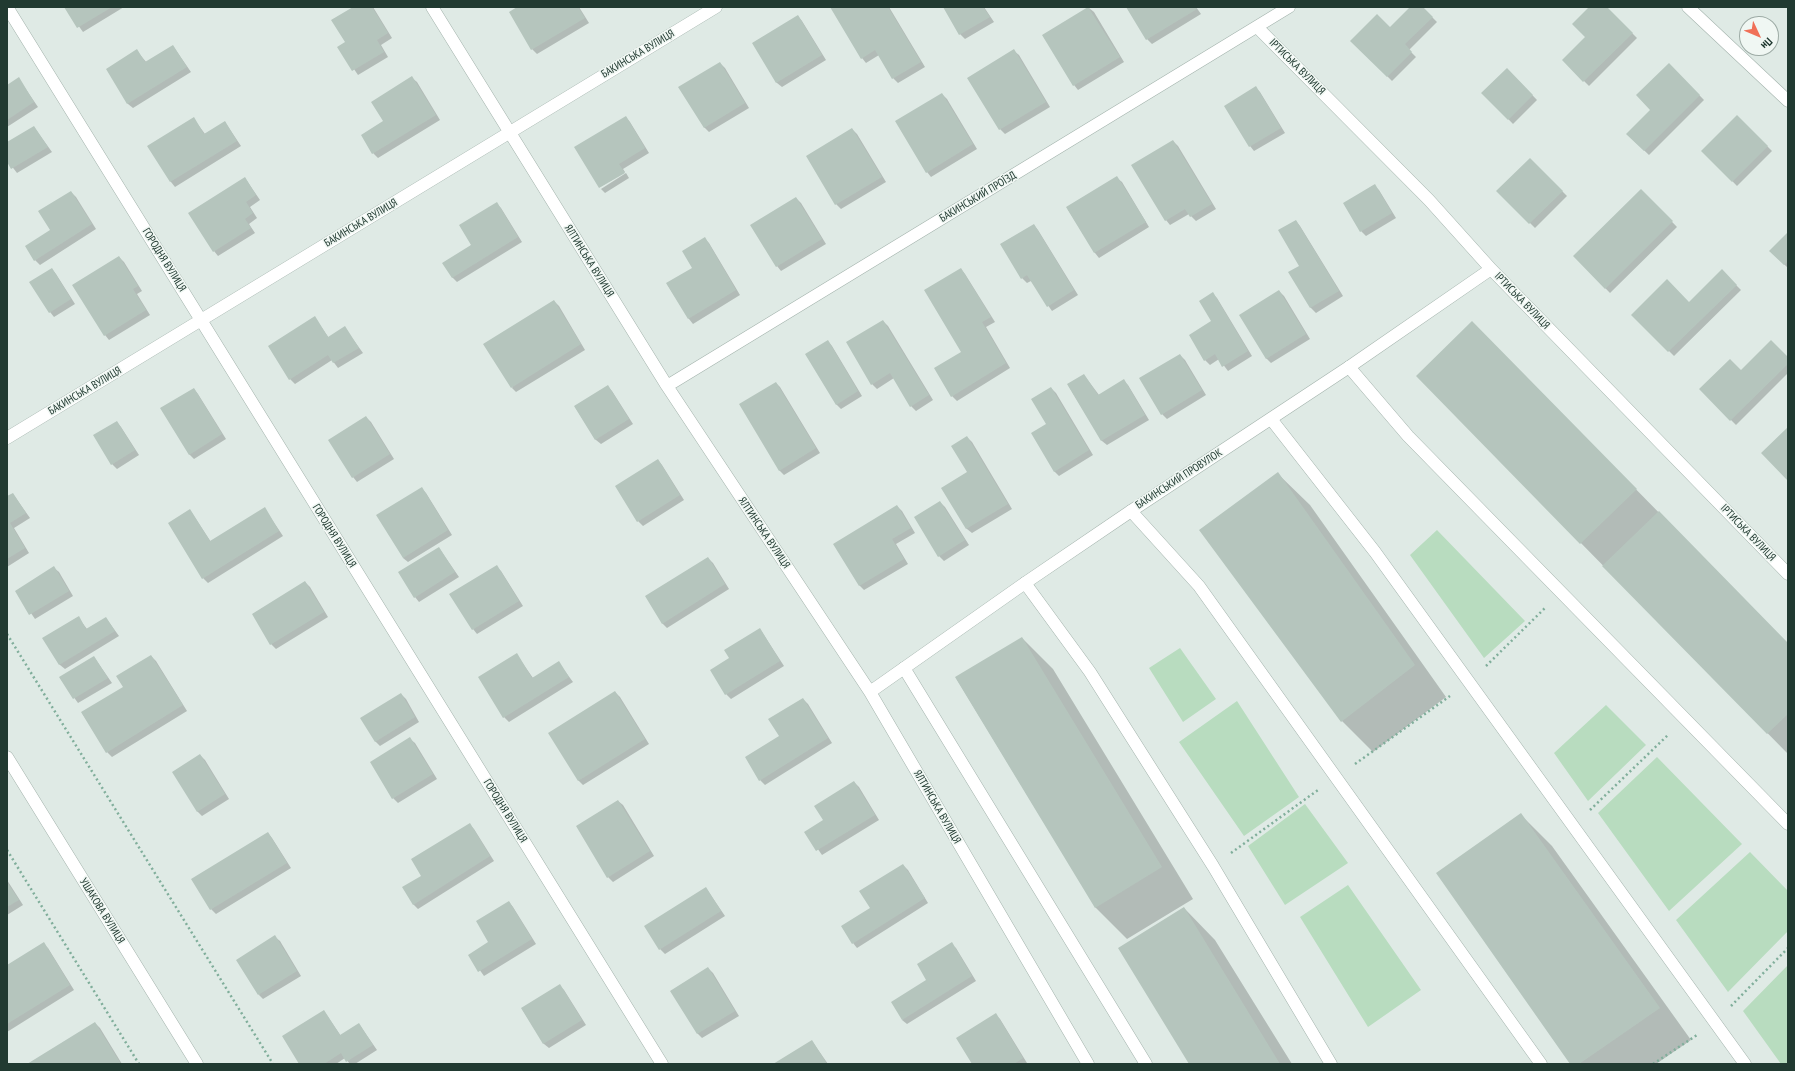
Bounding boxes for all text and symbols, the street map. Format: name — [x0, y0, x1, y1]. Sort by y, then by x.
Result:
north arrow — [1739, 16, 1779, 56]
street label: БАКИНСЬКА ВУЛИЦЯ — [599, 27, 677, 81]
text: Пн — [1758, 35, 1776, 52]
street label: ІРТИСЬКА ВУЛИЦЯ — [1266, 36, 1328, 98]
street label: БАКИНСЬКИЙ ПРОЇЗД — [937, 169, 1019, 225]
street label: БАКИНСЬКА ВУЛИЦЯ — [322, 196, 400, 250]
street label: ЯЛТИНСЬКА ВУЛИЦЯ — [561, 222, 617, 300]
street label: ГОРОДНЯ ВУЛИЦЯ — [139, 226, 189, 294]
street label: ІРТИСЬКА ВУЛИЦЯ — [1492, 270, 1552, 332]
street label: БАКИНСЬКА ВУЛИЦЯ — [46, 364, 124, 418]
street label: БАКИНСЬКИЙ ПРОВУЛОК — [1133, 446, 1225, 512]
street label: ЯЛТИНСЬКА ВУЛИЦЯ — [735, 495, 793, 571]
street label: ГОРОДНЯ ВУЛИЦЯ — [309, 502, 359, 570]
street label: ІРТИСЬКА ВУЛИЦЯ — [1718, 502, 1778, 564]
street label: ЯЛТИНСЬКА ВУЛИЦЯ — [911, 768, 963, 846]
street label: ГОРОДНЯ ВУЛИЦЯ — [480, 777, 530, 845]
street label: УШАКОВА ВУЛИЦЯ — [77, 876, 127, 946]

